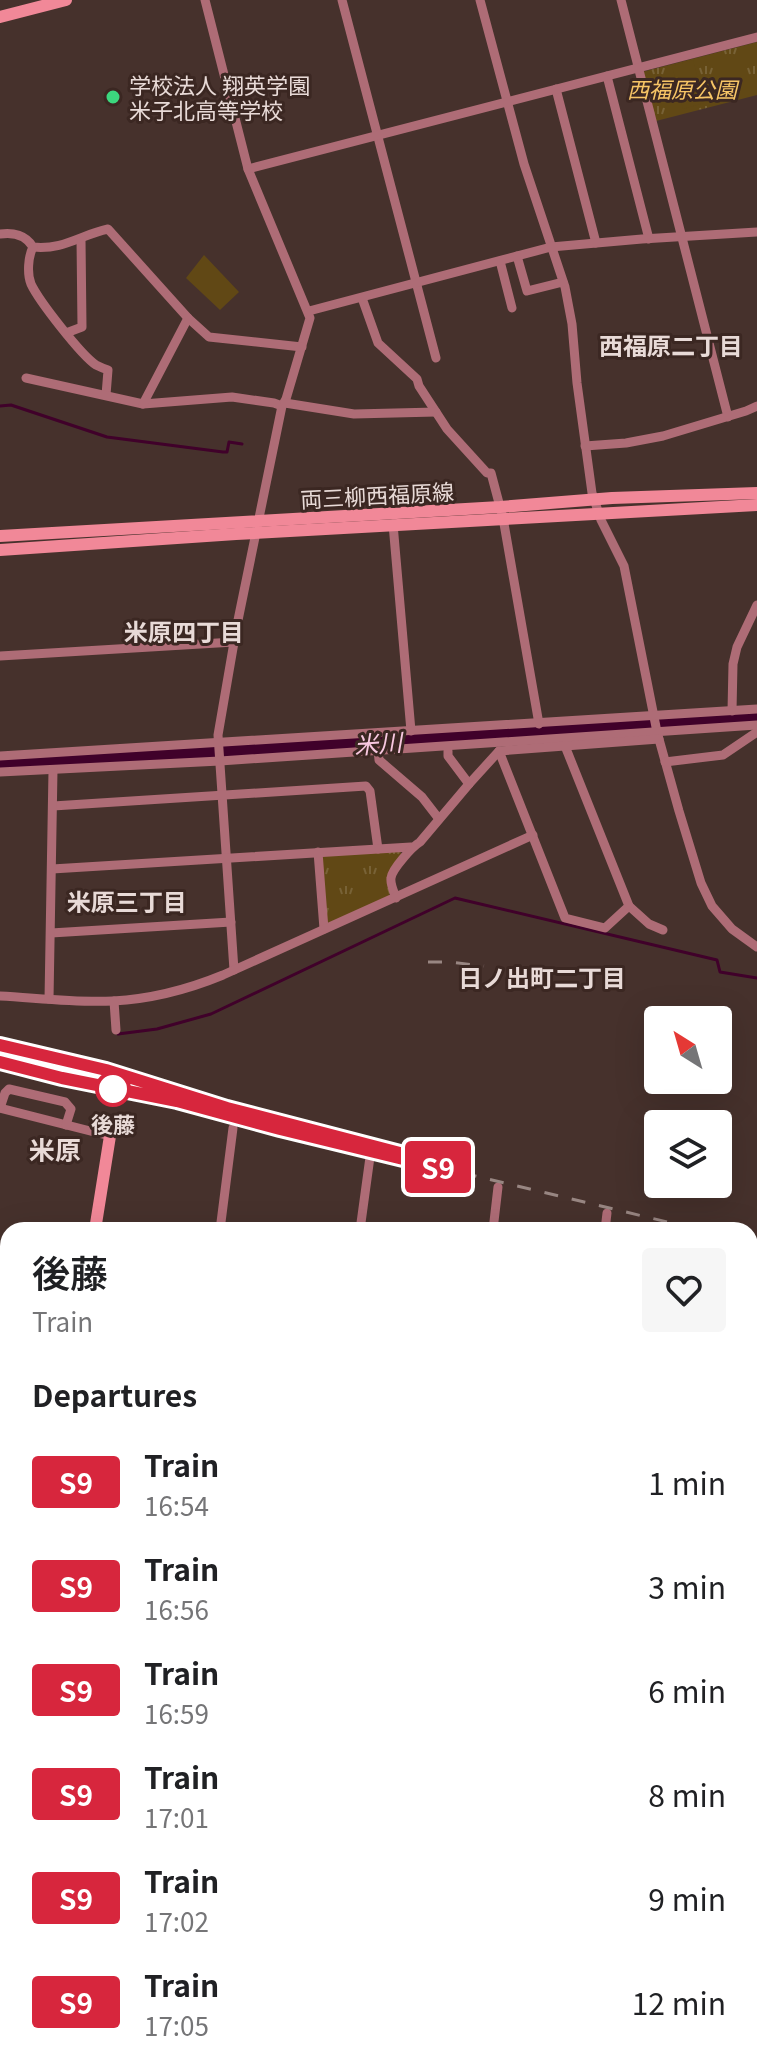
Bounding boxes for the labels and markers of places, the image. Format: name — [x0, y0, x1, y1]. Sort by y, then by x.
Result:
place label: 学校法人 翔英学園 米子北高等学校 — [129, 68, 310, 125]
marker: 学校法人 翔英学園 米子北高等学校 — [104, 88, 122, 106]
marker: 後藤 — [96, 1072, 130, 1106]
place label: 後藤 — [91, 1107, 135, 1139]

